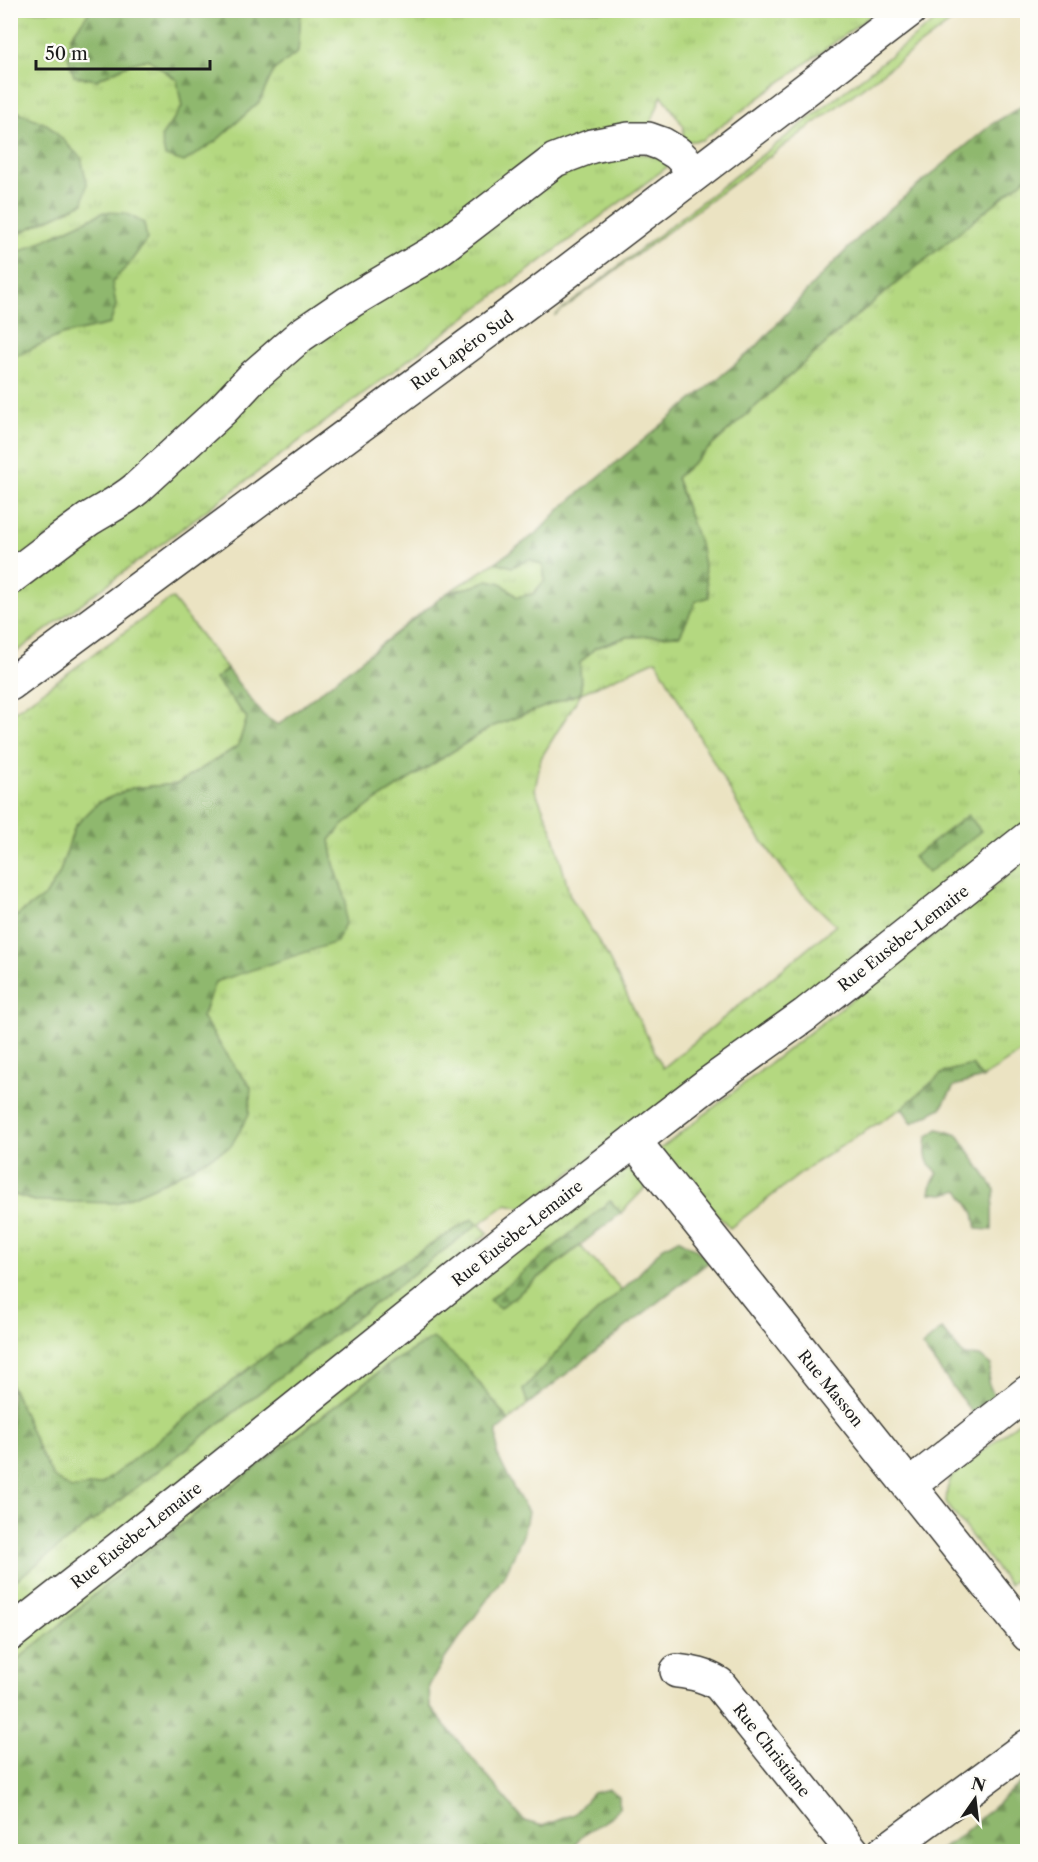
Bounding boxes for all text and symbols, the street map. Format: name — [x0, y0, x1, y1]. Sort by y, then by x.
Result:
scale bar — [36, 33, 210, 71]
text: 50 m — [45, 43, 88, 65]
street label: Rue Lapéro Sud — [407, 306, 518, 394]
street label: Rue Eusèbe-Lemaire — [834, 881, 972, 995]
street label: Rue Eusèbe-Lemaire — [448, 1176, 586, 1290]
street label: Rue Masson — [794, 1346, 868, 1430]
street label: Rue Eusèbe-Lemaire — [67, 1478, 205, 1592]
street label: Rue Christiane — [729, 1699, 815, 1801]
north arrow — [945, 1769, 1005, 1829]
text: N — [969, 1773, 988, 1796]

